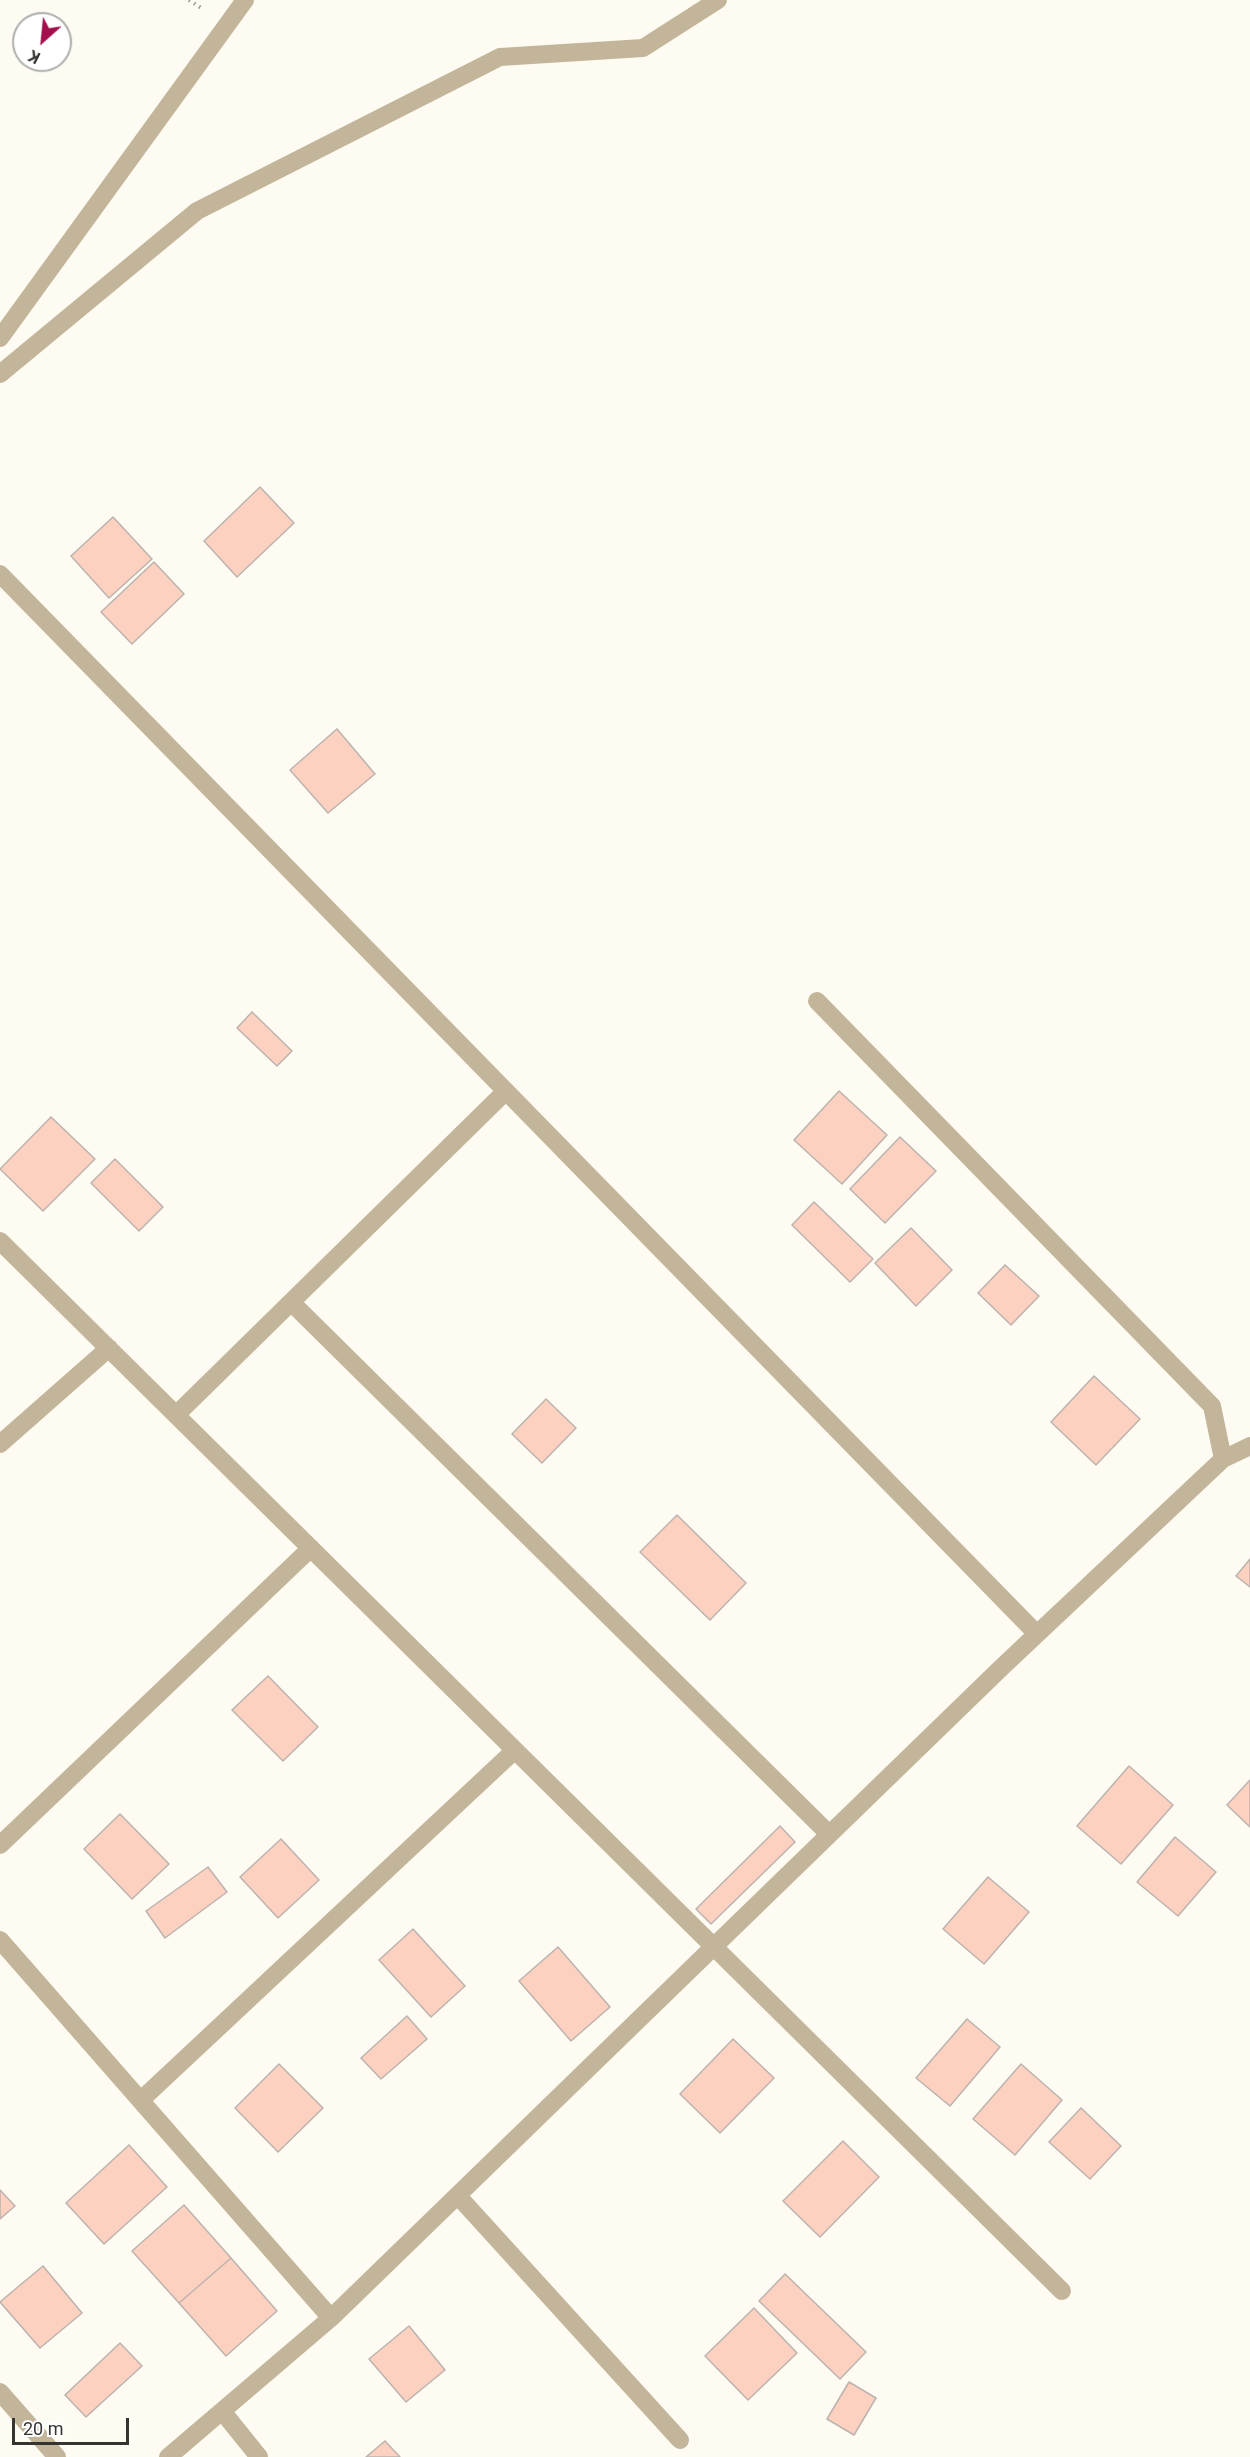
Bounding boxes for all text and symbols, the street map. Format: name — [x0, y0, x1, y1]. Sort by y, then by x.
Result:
north arrow — [12, 12, 72, 72]
text: K — [26, 46, 43, 67]
scale bar — [15, 2406, 132, 2444]
text: 20 m — [23, 2418, 63, 2439]

